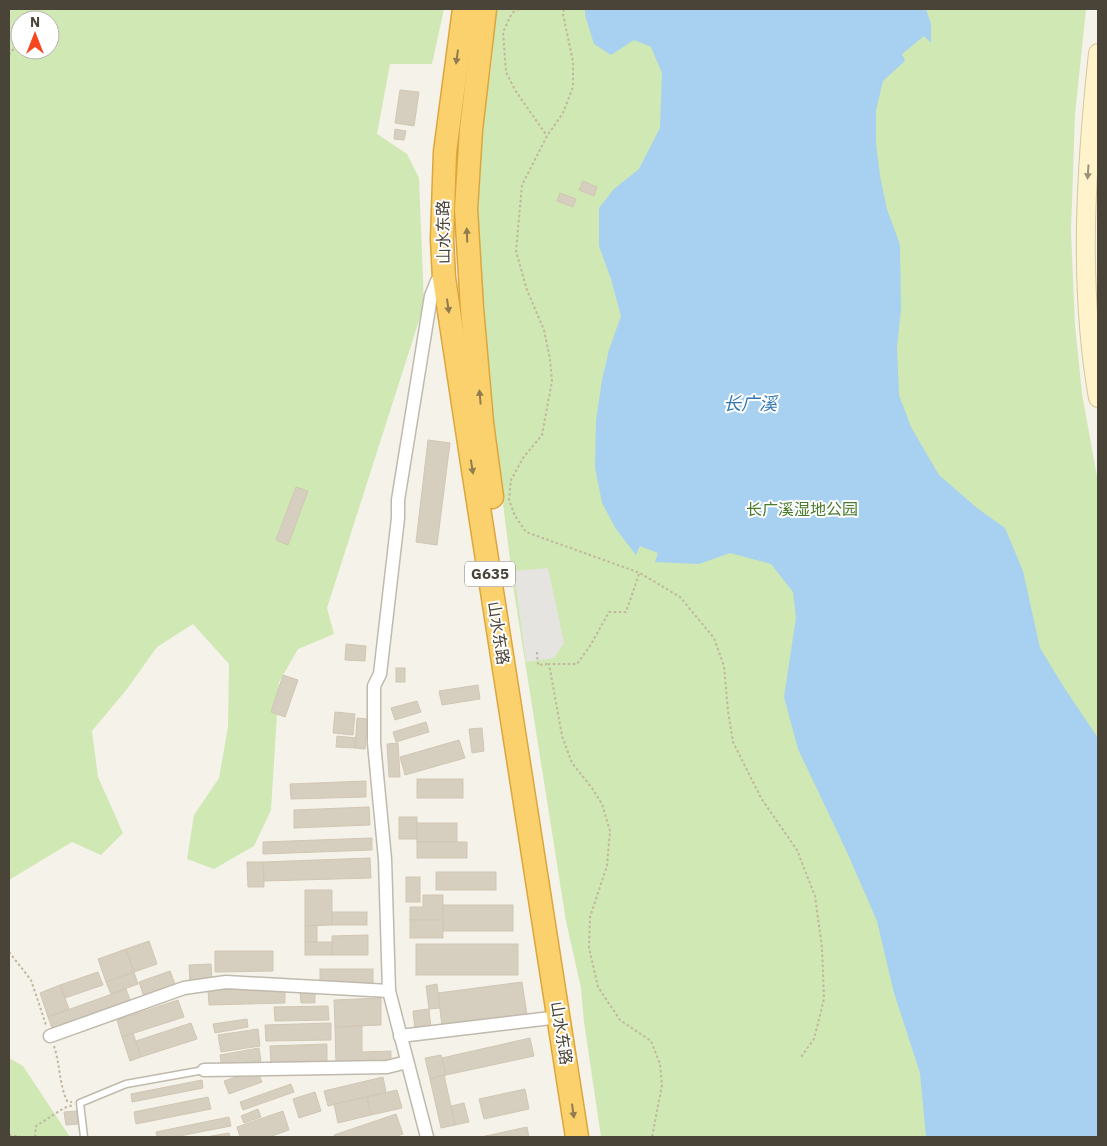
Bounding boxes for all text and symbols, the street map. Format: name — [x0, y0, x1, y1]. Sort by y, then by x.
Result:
north arrow — [10, 10, 60, 60]
text: N — [30, 13, 40, 31]
one-way arrow — [453, 49, 461, 65]
one-way arrow — [1083, 164, 1091, 180]
street label: 山水东路 — [432, 200, 454, 264]
one-way arrow — [462, 227, 470, 243]
one-way arrow — [445, 298, 453, 314]
one-way arrow — [476, 389, 484, 405]
water label: 长广溪 — [723, 392, 779, 415]
one-way arrow — [469, 459, 477, 475]
park label: 长广溪湿地公园 — [746, 499, 858, 519]
road number: G635 — [465, 562, 515, 586]
street label: 山水东路 — [484, 600, 514, 666]
street label: 山水东路 — [547, 1000, 577, 1066]
one-way arrow — [570, 1104, 578, 1120]

